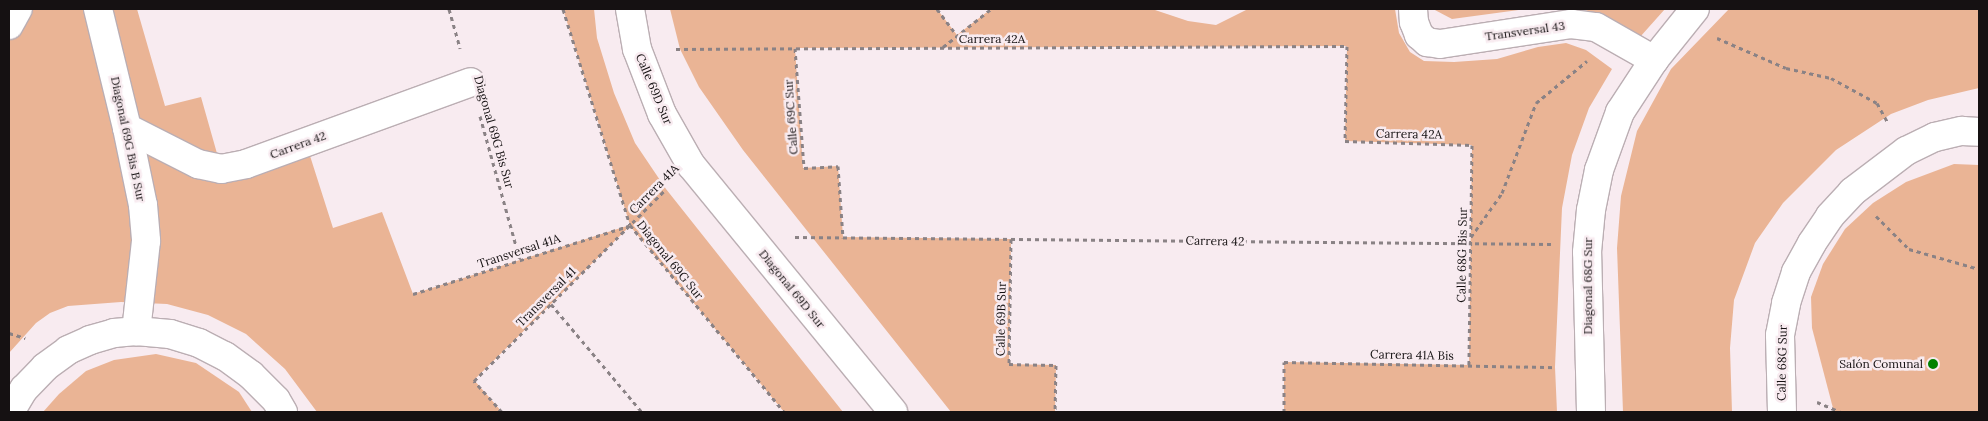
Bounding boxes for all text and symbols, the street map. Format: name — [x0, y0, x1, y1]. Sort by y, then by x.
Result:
street label: Transversal 43 — [1484, 18, 1566, 44]
street label: Carrera 42A — [959, 32, 1025, 46]
street label: Calle 69D Sur — [633, 51, 675, 127]
street label: Diagonal 69G Bis Sur — [471, 74, 517, 190]
street label: Diagonal 69G Bis B Sur — [108, 75, 148, 203]
street label: Calle 69C Sur — [781, 79, 801, 155]
street label: Carrera 42A — [1376, 126, 1442, 142]
street label: Carrera 42 — [268, 128, 328, 162]
street label: Carrera 41A — [626, 161, 682, 217]
street label: Calle 68G Bis Sur — [1454, 207, 1470, 303]
street label: Diagonal 69G Sur — [634, 218, 706, 302]
street label: Transversal 41A — [476, 231, 562, 271]
street label: Carrera 42 — [1185, 233, 1245, 249]
street label: Diagonal 68G Sur — [1581, 237, 1595, 335]
street label: Diagonal 69D Sur — [756, 247, 828, 331]
street label: Transversal 41 — [513, 264, 579, 330]
street label: Calle 69B Sur — [993, 282, 1009, 356]
street label: Calle 68G Sur — [1774, 325, 1790, 401]
street label: Carrera 41A Bis — [1370, 347, 1454, 363]
place label: Salón Comunal — [1839, 357, 1923, 371]
marker: Salón Comunal — [1927, 358, 1939, 370]

